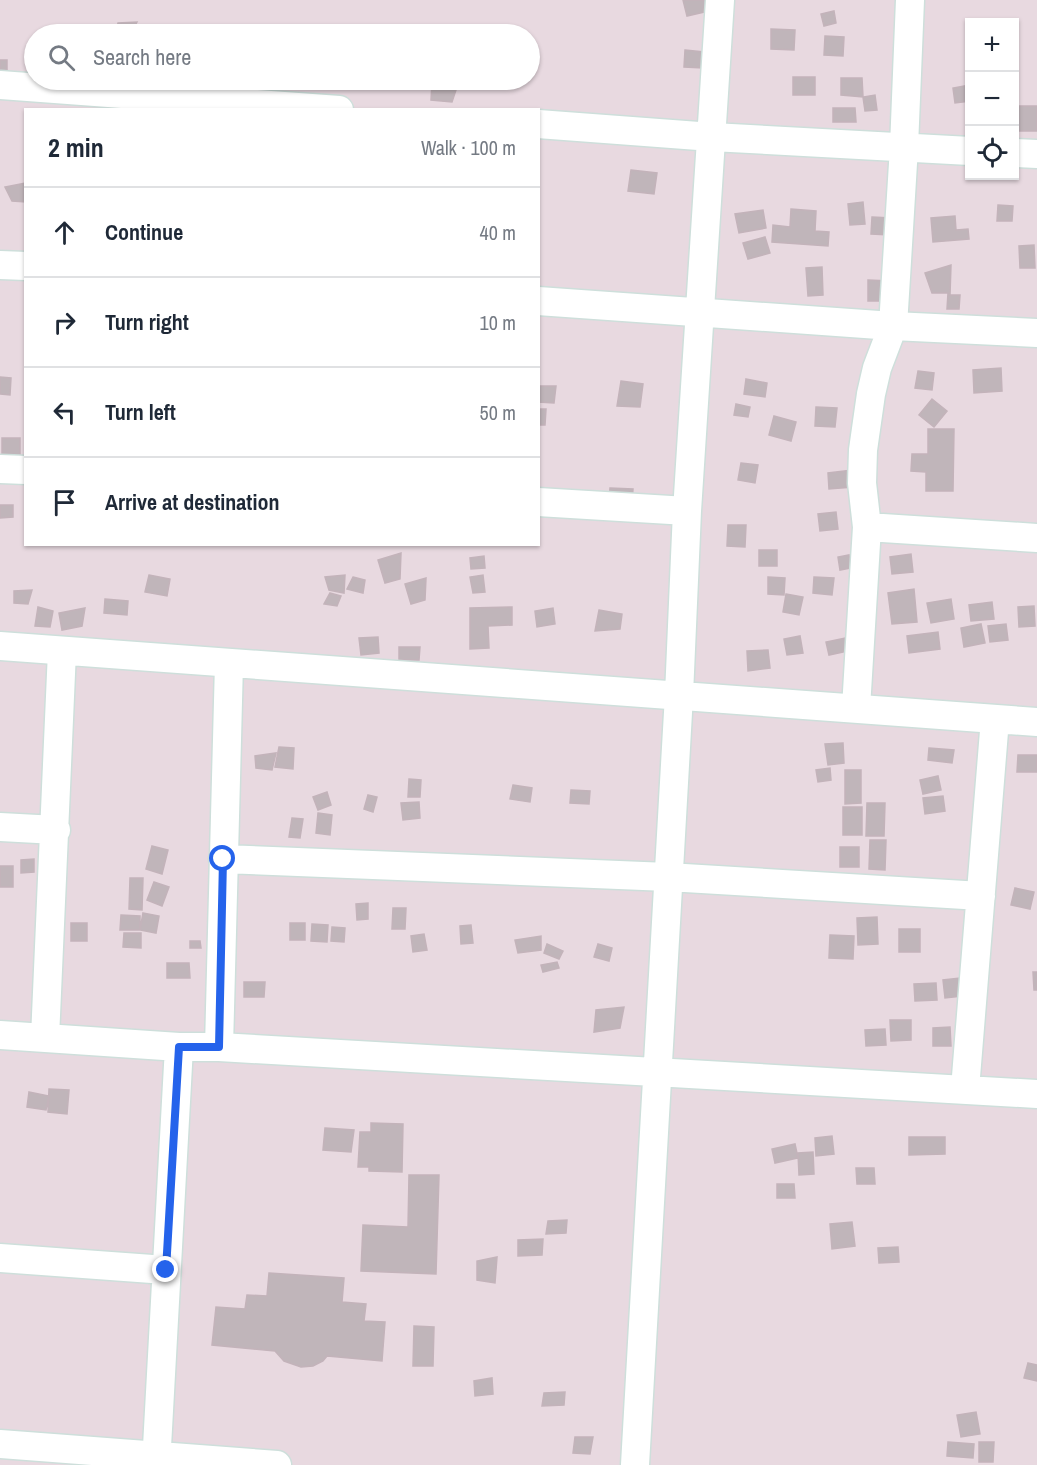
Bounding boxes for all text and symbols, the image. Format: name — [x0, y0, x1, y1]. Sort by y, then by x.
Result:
map controls — [965, 18, 1019, 180]
button: + — [965, 18, 1019, 72]
search box — [24, 24, 540, 90]
icon: search — [45, 41, 78, 74]
text: Search here — [93, 42, 191, 72]
button: − — [965, 72, 1019, 126]
button: locate — [965, 126, 1019, 180]
text: 2 min — [48, 130, 104, 165]
text: Walk · 100 m — [421, 134, 516, 161]
icon: ahead — [48, 216, 81, 249]
text: Continue — [105, 217, 183, 247]
text: 40 m — [480, 219, 516, 246]
icon: right — [48, 306, 81, 339]
text: Turn right — [105, 307, 189, 337]
text: 10 m — [480, 309, 516, 336]
icon: left — [48, 396, 81, 429]
text: Turn left — [105, 397, 176, 427]
text: 50 m — [480, 399, 516, 426]
icon: arrive — [48, 486, 81, 519]
text: Arrive at destination — [105, 487, 279, 517]
route start — [209, 845, 235, 871]
route end — [152, 1256, 178, 1282]

